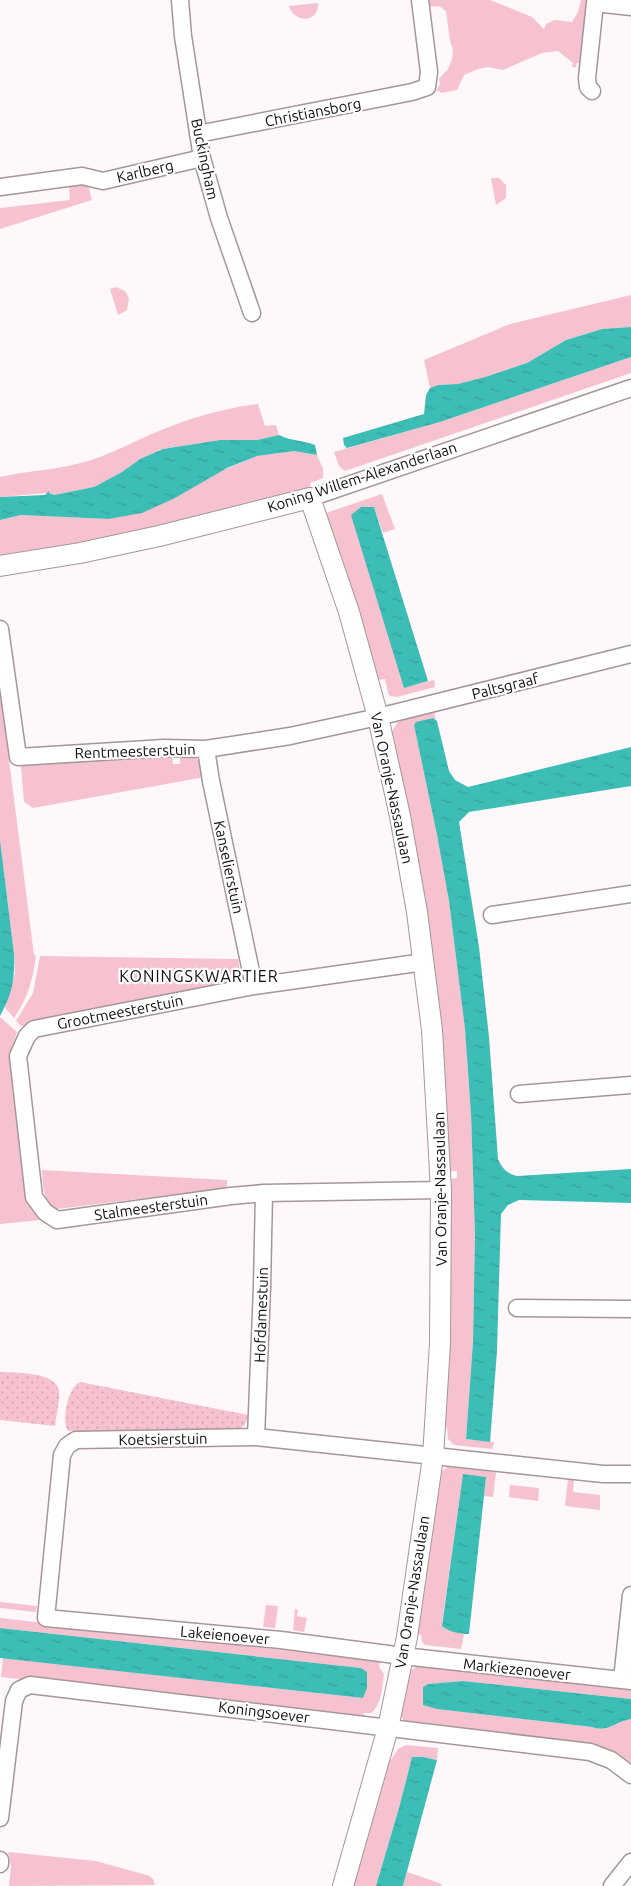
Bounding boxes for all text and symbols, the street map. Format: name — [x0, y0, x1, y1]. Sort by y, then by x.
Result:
street label: Christiansborg — [263, 94, 363, 130]
street label: Buckingham — [188, 117, 222, 201]
street label: Karlberg — [115, 156, 175, 186]
street label: Koning Willem-Alexanderlaan — [265, 438, 459, 516]
street label: Paltsgraaf — [470, 669, 540, 703]
street label: Van Oranje-Nassaulaan — [368, 711, 416, 865]
street label: Rentmeesterstuin — [74, 740, 196, 762]
street label: Kanselierstuin — [211, 819, 247, 915]
district label: KONINGSKWARTIER — [119, 967, 279, 985]
street label: Grootmeesterstuin — [56, 991, 184, 1033]
street label: Van Oranje-Nassaulaan — [430, 1112, 450, 1266]
street label: Stalmeesterstuin — [93, 1191, 209, 1223]
street label: Hofdamestuin — [251, 1267, 271, 1363]
street label: Koetsierstuin — [118, 1430, 208, 1448]
street label: Van Oranje-Nassaulaan — [392, 1514, 432, 1670]
street label: Lakeienoever — [180, 1623, 271, 1647]
street label: Markiezenoever — [462, 1655, 572, 1683]
street label: Koningsoever — [217, 1698, 311, 1726]

